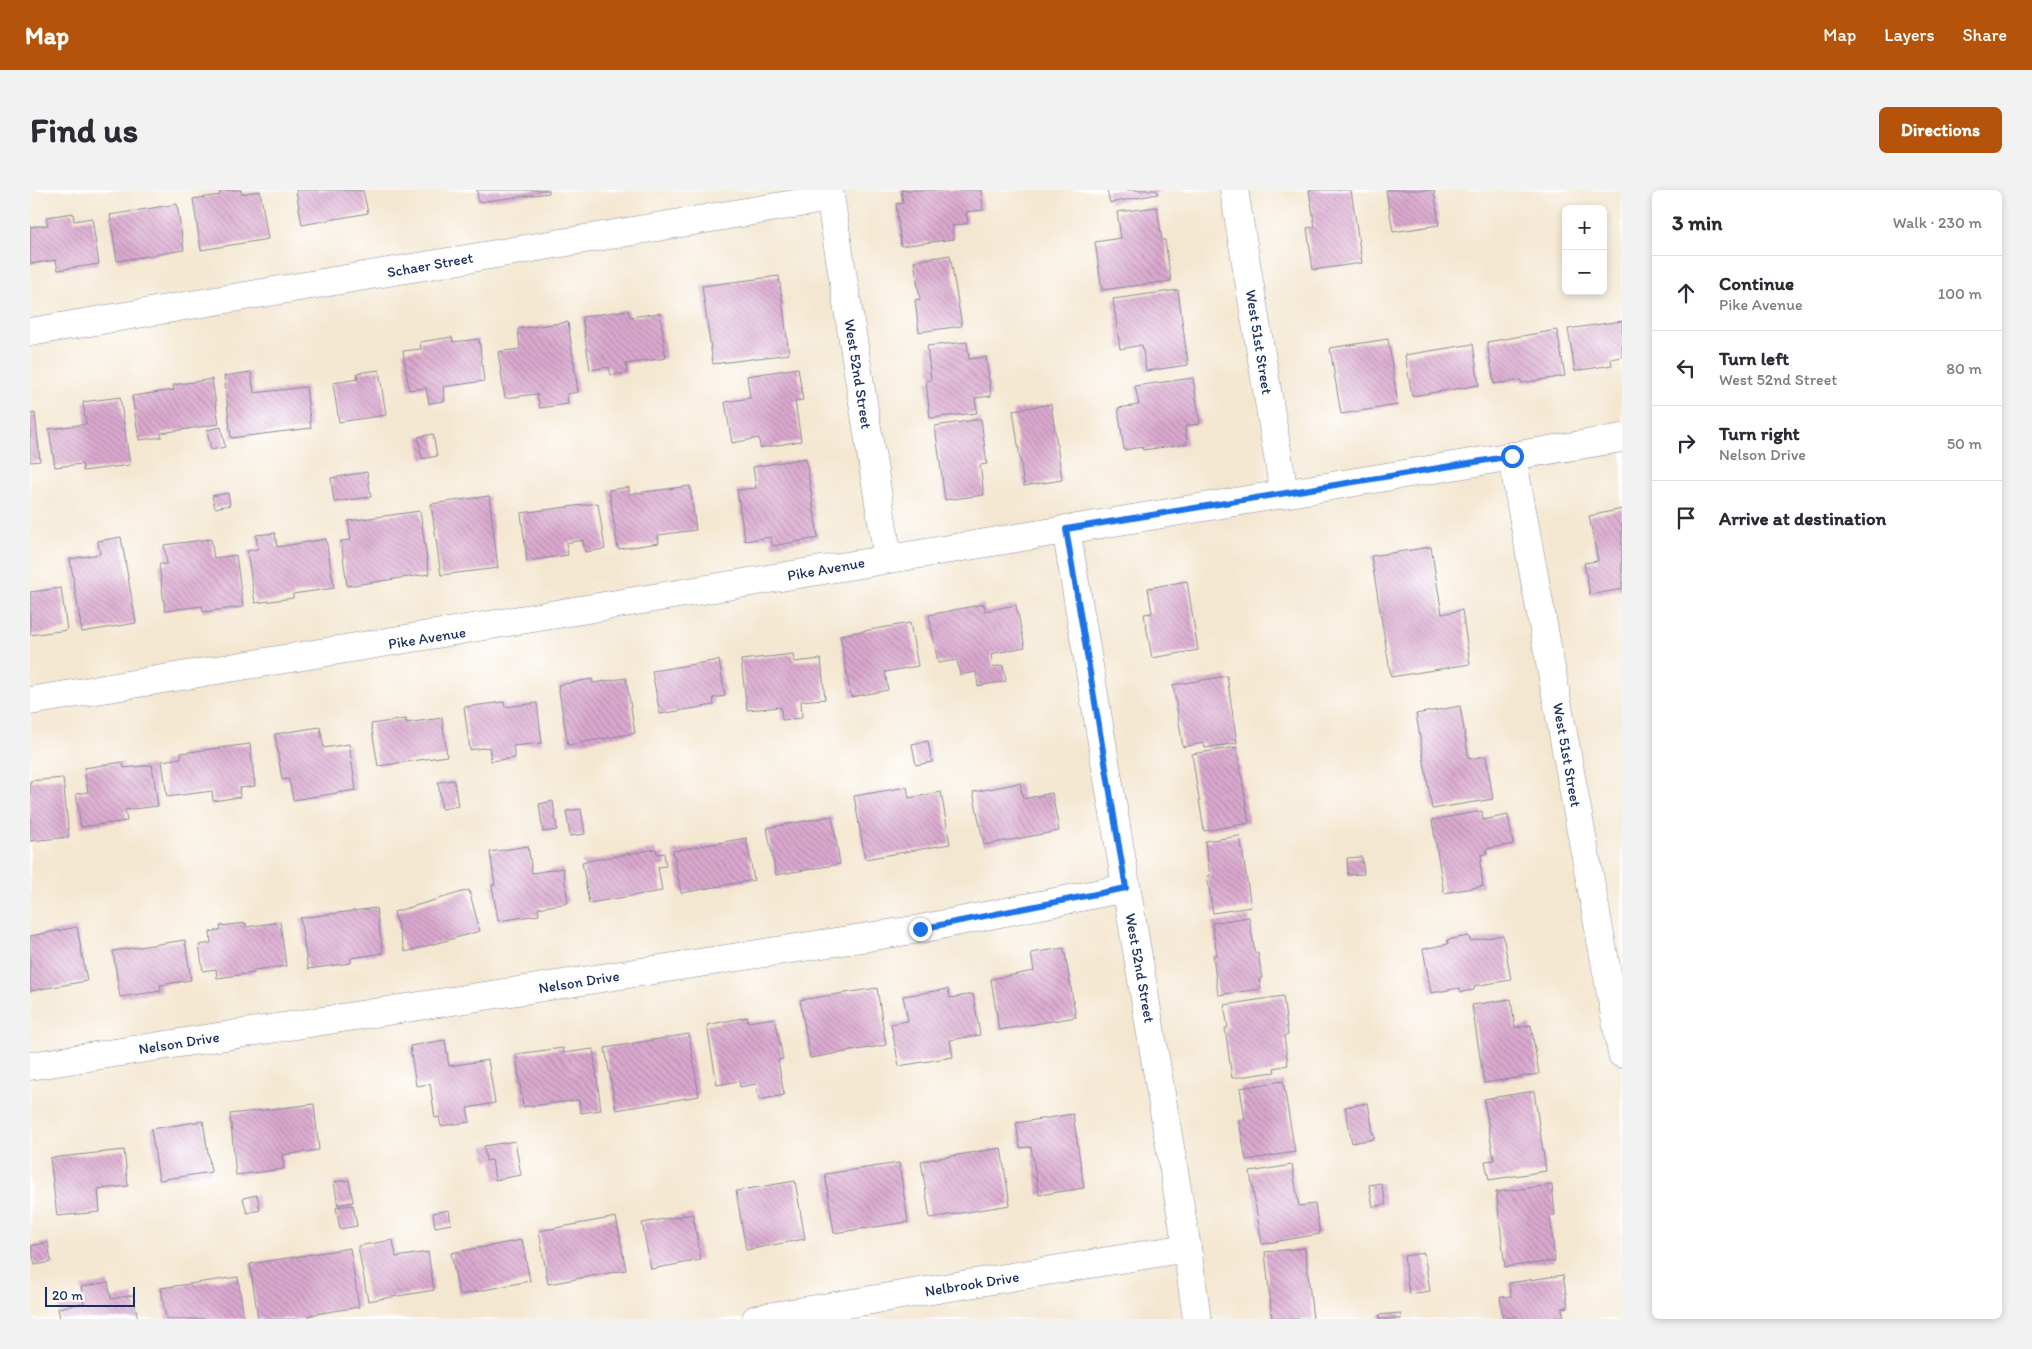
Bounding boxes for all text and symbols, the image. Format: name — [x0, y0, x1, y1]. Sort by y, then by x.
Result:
text: Map — [25, 21, 69, 50]
text: Map — [1823, 24, 1856, 46]
text: Layers — [1884, 24, 1934, 46]
text: Share — [1962, 24, 2007, 46]
button: Directions — [1879, 107, 2002, 153]
text: Find us — [30, 109, 138, 151]
map controls — [1562, 205, 1607, 295]
button: + — [1562, 205, 1607, 250]
text: 3 min — [1672, 210, 1722, 235]
text: Walk · 230 m — [1893, 213, 1982, 232]
street label: Schaer Street — [386, 249, 475, 281]
button: − — [1562, 250, 1607, 295]
text: Continue — [1719, 272, 1794, 295]
icon: ahead — [1672, 279, 1700, 307]
text: 100 m — [1938, 284, 1982, 303]
street label: West 51st Street — [1242, 288, 1276, 396]
text: Pike Avenue — [1719, 295, 1803, 314]
street label: West 52nd Street — [840, 318, 876, 431]
text: Turn left — [1719, 347, 1789, 370]
icon: left — [1672, 354, 1700, 382]
text: 80 m — [1946, 359, 1982, 378]
text: West 52nd Street — [1719, 370, 1837, 389]
text: Turn right — [1719, 422, 1800, 445]
icon: right — [1672, 429, 1700, 457]
text: 50 m — [1947, 434, 1982, 453]
route start — [1501, 445, 1524, 468]
text: Nelson Drive — [1719, 445, 1806, 464]
icon: arrive — [1672, 504, 1700, 532]
text: Arrive at destination — [1719, 507, 1886, 530]
street label: Pike Avenue — [786, 553, 866, 585]
street label: Pike Avenue — [387, 623, 467, 653]
street label: West 51st Street — [1549, 701, 1585, 809]
street label: West 52nd Street — [1122, 912, 1159, 1025]
route end — [909, 918, 932, 941]
street label: Nelson Drive — [537, 967, 621, 997]
street label: Nelson Drive — [137, 1028, 221, 1058]
street label: Nelbrook Drive — [924, 1268, 1020, 1300]
scale bar — [45, 1284, 135, 1307]
text: 20 m — [52, 1287, 83, 1304]

